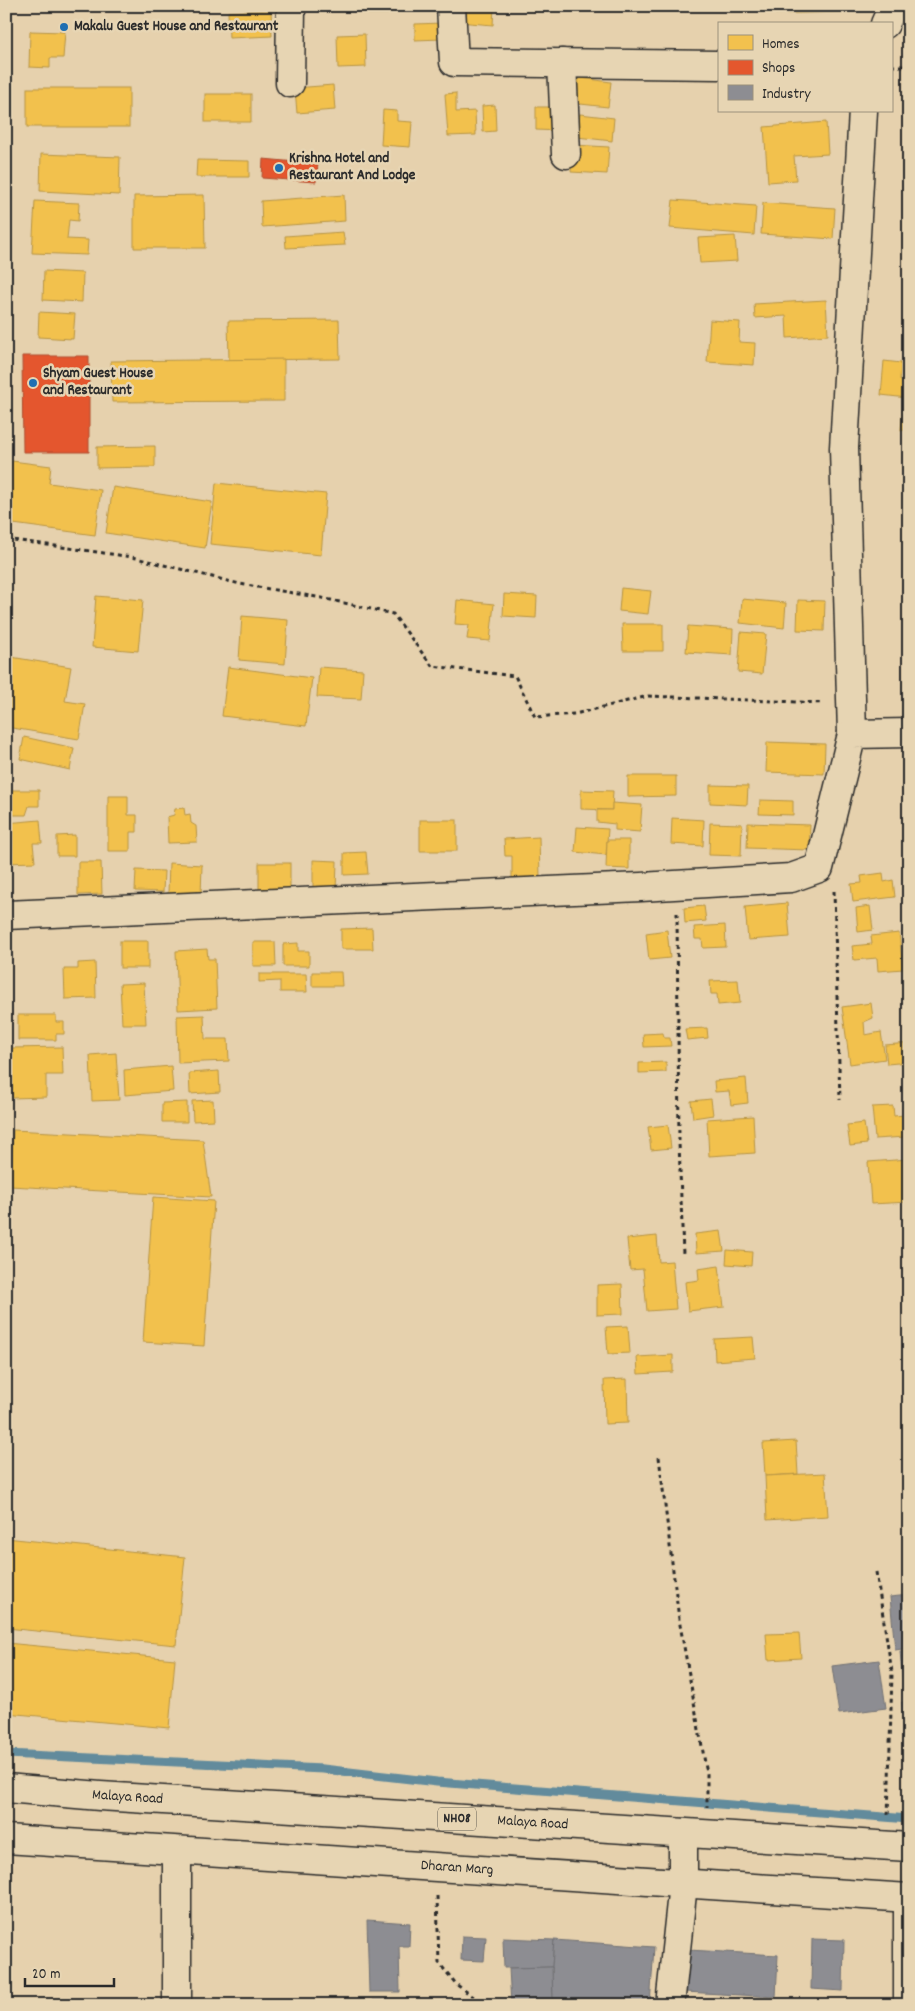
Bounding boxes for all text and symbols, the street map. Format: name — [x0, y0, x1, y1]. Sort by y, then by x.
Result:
place label: Makalu Guest House and Restaurant — [74, 16, 279, 38]
marker: Makalu Guest House and Restaurant — [58, 21, 70, 33]
legend — [718, 22, 892, 112]
text: Homes — [762, 34, 800, 56]
text: Shops — [762, 58, 795, 80]
text: Industry — [762, 84, 811, 106]
place label: Krishna Hotel and Restaurant And Lodge — [289, 148, 416, 187]
marker: Krishna Hotel and Restaurant And Lodge — [273, 162, 285, 174]
place label: Shyam Guest House and Restaurant — [43, 363, 153, 402]
marker: Shyam Guest House and Restaurant — [27, 377, 39, 389]
street label: Malaya Road — [91, 1784, 164, 1811]
road number: NH08 — [438, 1808, 476, 1830]
street label: Malaya Road — [497, 1810, 569, 1836]
street label: Dharan Marg — [420, 1855, 494, 1882]
scale bar — [25, 1956, 114, 1988]
text: 20 m — [32, 1964, 60, 1986]

